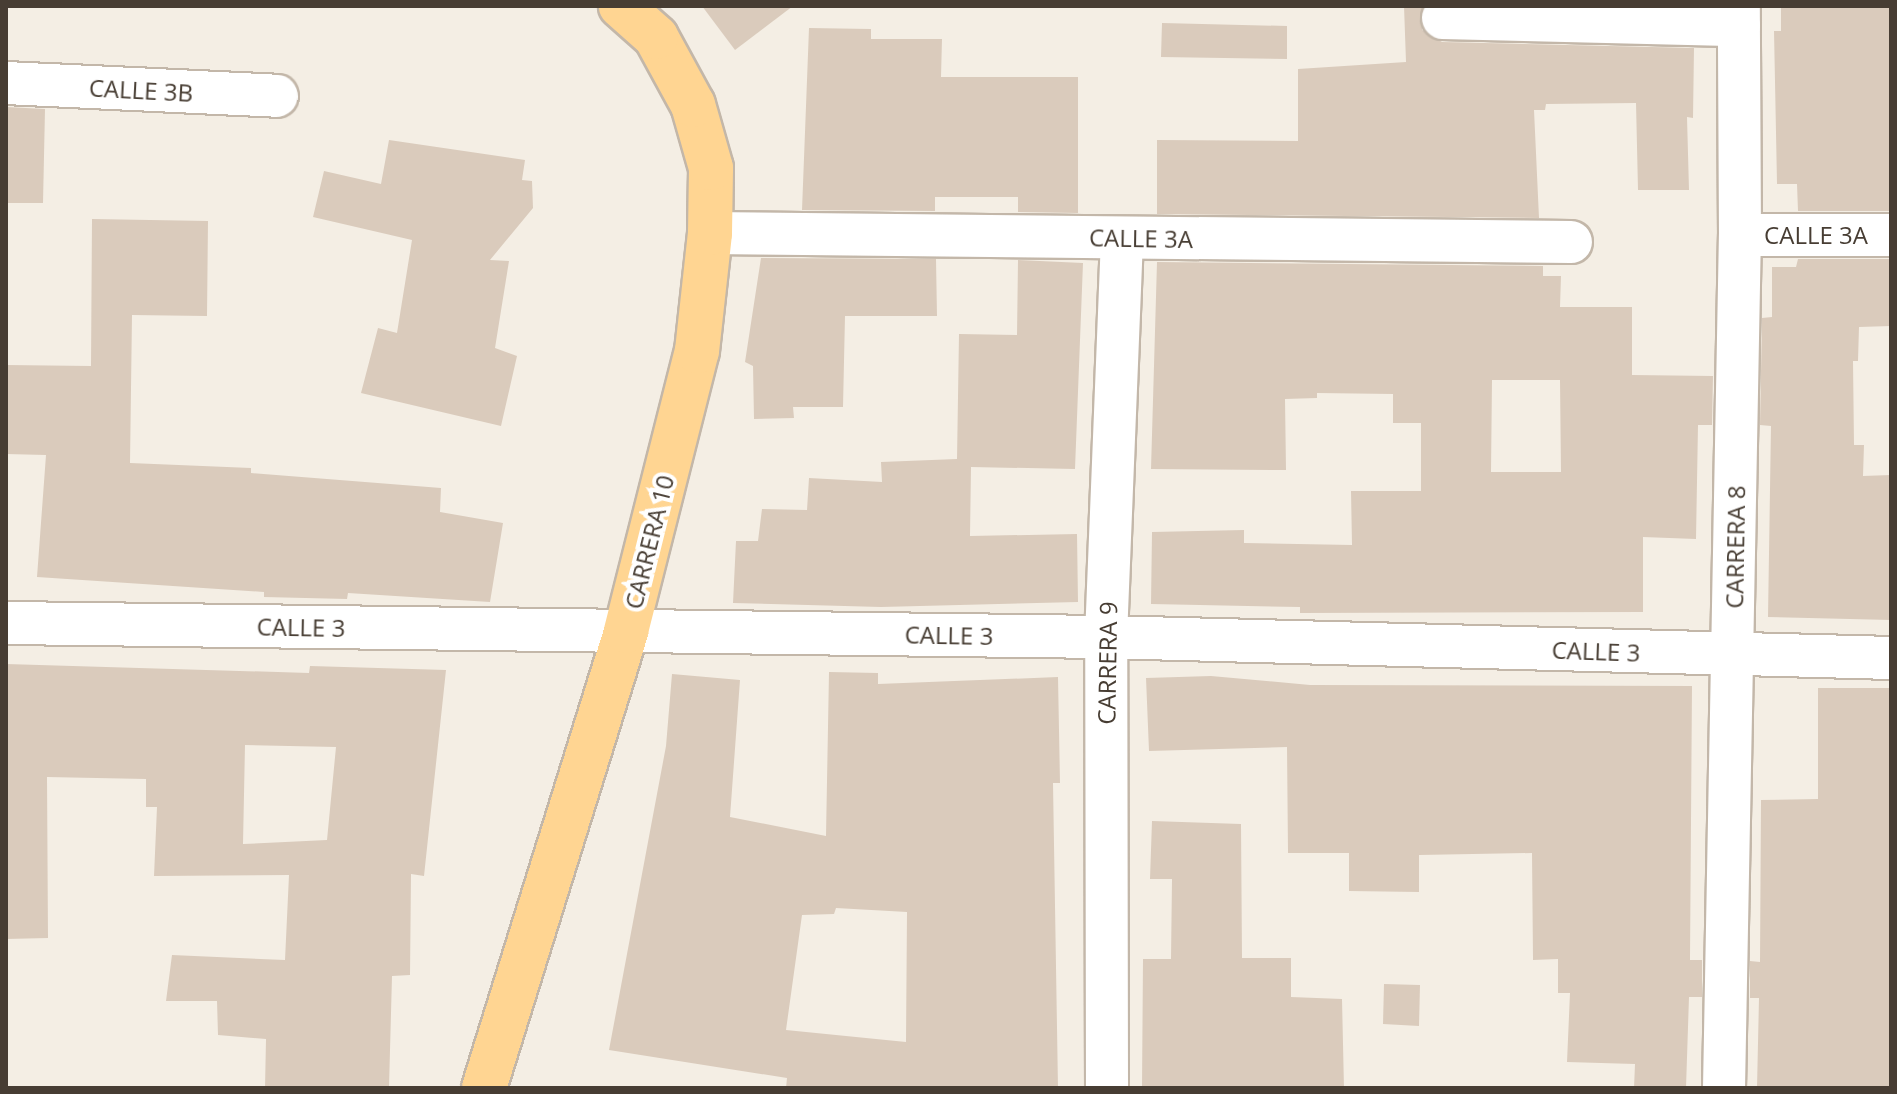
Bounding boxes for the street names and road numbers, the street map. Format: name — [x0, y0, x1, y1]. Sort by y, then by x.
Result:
street label: CALLE 3B — [88, 73, 194, 107]
street label: CALLE 3A — [1764, 221, 1868, 249]
street label: CALLE 3A — [1089, 223, 1193, 253]
street label: CARRERA 10 — [618, 472, 680, 612]
street label: CARRERA 8 — [1720, 485, 1750, 609]
street label: CARRERA 9 — [1092, 601, 1122, 725]
street label: CALLE 3 — [256, 612, 346, 642]
street label: CALLE 3 — [904, 620, 994, 650]
street label: CALLE 3 — [1551, 635, 1641, 667]

